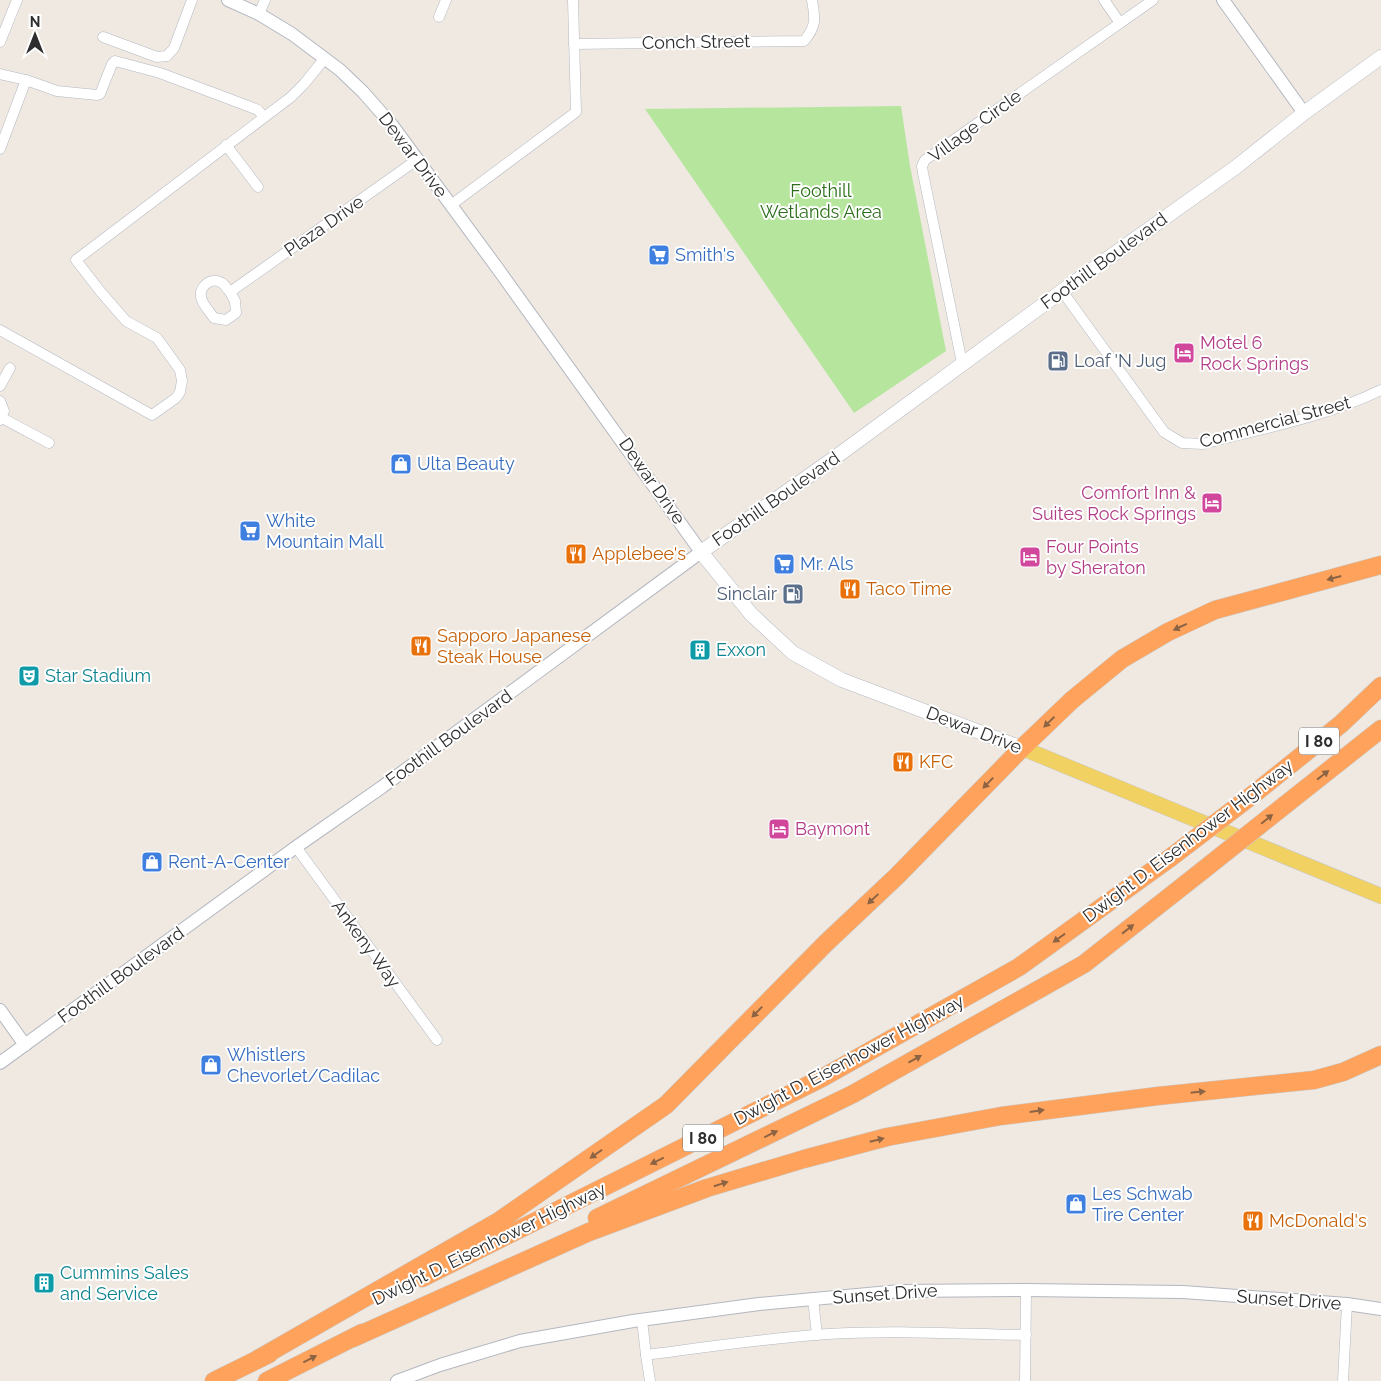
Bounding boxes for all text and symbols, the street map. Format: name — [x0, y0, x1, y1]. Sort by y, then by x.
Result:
north arrow — [10, 10, 60, 60]
text: N — [30, 14, 40, 30]
street label: Conch Street — [642, 30, 750, 53]
street label: Village Circle — [924, 85, 1026, 166]
street label: Dewar Drive — [375, 108, 452, 202]
park label: Foothill Wetlands Area — [760, 180, 882, 222]
street label: Plaza Drive — [280, 190, 368, 261]
street label: Foothill Boulevard — [1037, 208, 1171, 313]
supermarket icon: Smith's — [647, 243, 671, 267]
place label: Smith's — [675, 244, 735, 265]
place label: Motel 6 Rock Springs — [1200, 332, 1309, 374]
hotel icon: Motel 6 Rock Springs — [1172, 341, 1196, 365]
fuel station icon: Loaf 'N Jug — [1046, 349, 1070, 373]
place label: Loaf 'N Jug — [1074, 350, 1166, 371]
street label: Commercial Street — [1197, 391, 1353, 452]
street label: Dewar Drive — [615, 433, 690, 528]
street label: Foothill Boulevard — [708, 447, 843, 550]
shop icon: Ulta Beauty — [389, 452, 413, 476]
place label: Ulta Beauty — [417, 453, 515, 474]
place label: Comfort Inn & Suites Rock Springs — [1032, 482, 1196, 524]
hotel icon: Comfort Inn & Suites Rock Springs — [1200, 491, 1224, 515]
place label: White Mountain Mall — [266, 510, 384, 552]
supermarket icon: White Mountain Mall — [238, 519, 262, 543]
place label: Four Points by Sheraton — [1046, 536, 1146, 578]
restaurant icon: Applebee's — [564, 542, 588, 566]
place label: Applebee's — [592, 543, 686, 564]
hotel icon: Four Points by Sheraton — [1018, 545, 1042, 569]
supermarket icon: Mr. Als — [772, 552, 796, 576]
place label: Mr. Als — [800, 553, 854, 574]
one-way arrow — [1326, 574, 1342, 582]
restaurant icon: Taco Time — [838, 577, 862, 601]
place label: Taco Time — [866, 578, 952, 599]
fuel station icon: Sinclair — [781, 582, 805, 606]
place label: Sinclair — [717, 583, 778, 604]
one-way arrow — [1172, 623, 1187, 631]
place label: Sapporo Japanese Steak House — [437, 625, 591, 667]
restaurant icon: Sapporo Japanese Steak House — [409, 634, 433, 658]
building icon: Exxon — [688, 638, 712, 662]
place label: Exxon — [716, 639, 766, 660]
theatre icon: Star Stadium — [17, 664, 41, 688]
place label: Star Stadium — [45, 665, 151, 686]
street label: Foothill Boulevard — [382, 685, 516, 790]
street label: Dewar Drive — [923, 702, 1025, 758]
one-way arrow — [1043, 716, 1055, 728]
road number: I 80 — [1299, 728, 1339, 754]
restaurant icon: KFC — [891, 750, 915, 774]
place label: KFC — [919, 751, 953, 772]
street label: Dwight D. Eisenhower Highway — [1079, 755, 1297, 926]
one-way arrow — [1316, 769, 1329, 780]
one-way arrow — [982, 777, 994, 789]
one-way arrow — [1261, 813, 1274, 824]
hotel icon: Baymont — [767, 817, 791, 841]
place label: Baymont — [795, 818, 870, 839]
shop icon: Rent-A-Center — [140, 850, 164, 874]
place label: Rent-A-Center — [168, 851, 290, 872]
one-way arrow — [868, 893, 880, 905]
street label: Ankeny Way — [328, 896, 405, 992]
street label: Foothill Boulevard — [54, 922, 188, 1027]
one-way arrow — [1121, 924, 1134, 935]
one-way arrow — [1052, 933, 1066, 943]
street label: Dwight D. Eisenhower Highway — [730, 990, 968, 1129]
one-way arrow — [751, 1006, 763, 1018]
place label: Whistlers Chevorlet/Cadilac — [227, 1044, 380, 1086]
shop icon: Whistlers Chevorlet/Cadilac — [199, 1053, 223, 1077]
one-way arrow — [907, 1055, 922, 1063]
one-way arrow — [1190, 1088, 1206, 1096]
one-way arrow — [1029, 1106, 1045, 1114]
road number: I 80 — [683, 1124, 723, 1152]
one-way arrow — [763, 1129, 778, 1138]
one-way arrow — [869, 1136, 884, 1144]
one-way arrow — [589, 1149, 603, 1158]
one-way arrow — [650, 1156, 665, 1165]
street label: Dwight D. Eisenhower Highway — [369, 1178, 609, 1309]
one-way arrow — [713, 1180, 728, 1187]
place label: Les Schwab Tire Center — [1092, 1183, 1193, 1225]
shop icon: Les Schwab Tire Center — [1064, 1192, 1088, 1216]
restaurant icon: McDonald's — [1241, 1209, 1265, 1233]
place label: McDonald's — [1269, 1210, 1367, 1231]
place label: Cummins Sales and Service — [60, 1262, 189, 1304]
building icon: Cummins Sales and Service — [32, 1271, 56, 1295]
street label: Sunset Drive — [832, 1279, 938, 1308]
street label: Sunset Drive — [1236, 1285, 1342, 1314]
one-way arrow — [303, 1355, 317, 1363]

